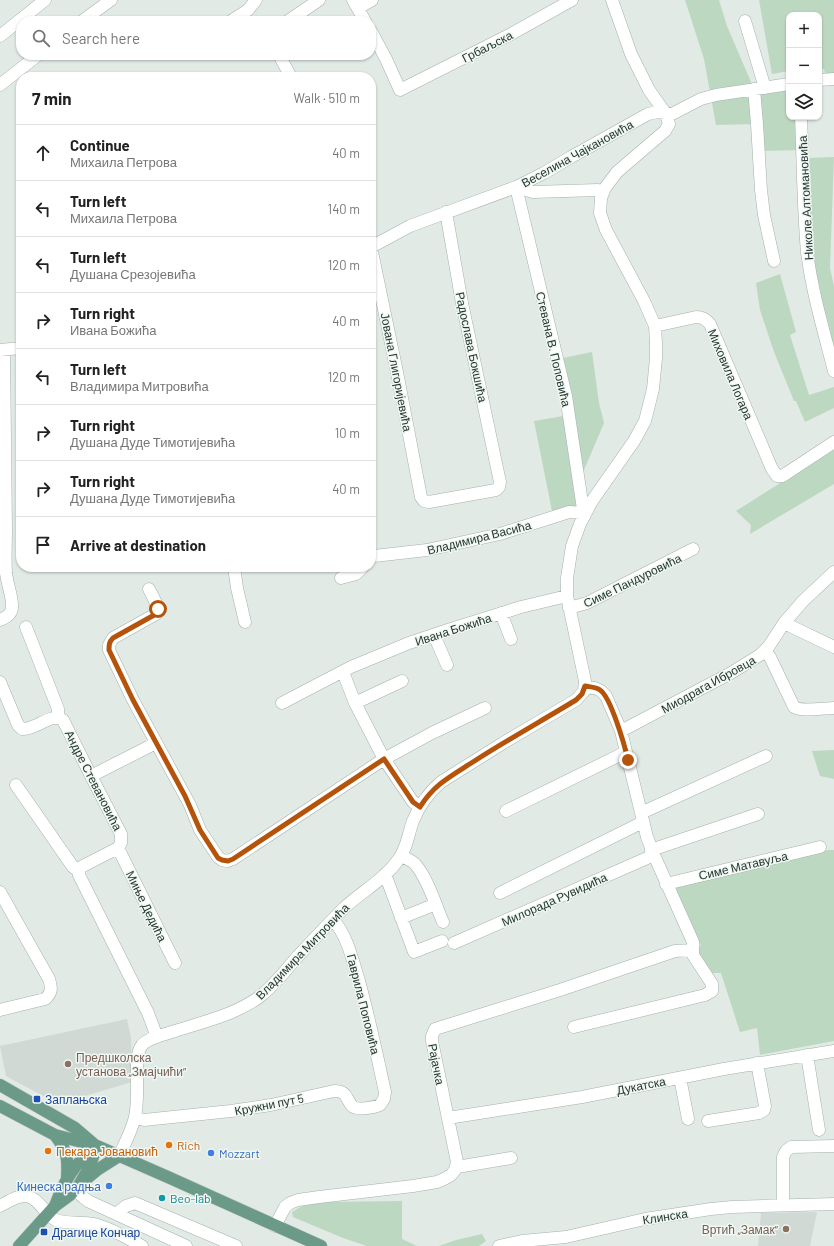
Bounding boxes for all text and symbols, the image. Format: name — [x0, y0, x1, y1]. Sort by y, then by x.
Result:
map controls — [786, 12, 822, 120]
button: + — [786, 12, 822, 48]
search box — [16, 16, 376, 60]
icon: search — [30, 27, 52, 49]
street label: Грбаљска — [459, 27, 515, 66]
text: Search here — [62, 29, 140, 47]
button: − — [786, 48, 822, 84]
button: layers — [786, 84, 822, 120]
text: 7 min — [32, 88, 72, 108]
text: Walk · 510 m — [294, 90, 360, 106]
street label: Веселина Чајкановића — [519, 116, 636, 190]
street label: Николе Алтомановића — [795, 135, 815, 261]
text: Continue — [70, 136, 130, 154]
icon: ahead — [32, 142, 54, 164]
text: 40 m — [332, 145, 360, 161]
text: Михаила Петрова — [70, 154, 177, 170]
text: Turn left — [70, 192, 126, 210]
icon: left — [32, 198, 54, 220]
text: 140 m — [328, 201, 360, 217]
text: Михаила Петрова — [70, 210, 177, 226]
text: Turn left — [70, 248, 126, 266]
icon: left — [32, 254, 54, 276]
text: 120 m — [328, 257, 360, 273]
text: Душана Срезојевића — [70, 266, 196, 282]
street label: Стевана В. Поповића — [534, 290, 574, 408]
street label: Радослава Бокшића — [452, 291, 491, 404]
text: Turn right — [70, 304, 135, 322]
icon: right — [32, 310, 54, 332]
street label: Јована Глигоријевића — [378, 311, 415, 433]
text: 40 m — [332, 313, 360, 329]
text: Ивана Божића — [70, 322, 156, 338]
street label: Миховила Логара — [705, 327, 757, 422]
text: Turn left — [70, 360, 126, 378]
icon: left — [32, 366, 54, 388]
text: 120 m — [328, 369, 360, 385]
text: Владимира Митровића — [70, 378, 209, 394]
text: Turn right — [70, 416, 135, 434]
icon: right — [32, 422, 54, 444]
text: 10 m — [335, 425, 360, 441]
text: Душана Дуде Тимотијевића — [70, 434, 235, 450]
text: Turn right — [70, 472, 135, 490]
icon: right — [32, 478, 54, 500]
text: 40 m — [332, 481, 360, 497]
text: Душана Дуде Тимотијевића — [70, 490, 235, 506]
street label: Владимира Васића — [425, 517, 533, 558]
icon: arrive — [32, 534, 54, 556]
text: Arrive at destination — [70, 536, 206, 554]
street label: Симе Пандуровића — [581, 550, 684, 611]
route start — [149, 600, 167, 618]
street label: Ивана Божића — [413, 610, 493, 648]
street label: Миодрага Ибровца — [659, 652, 758, 717]
street label: Андре Стевановића — [62, 727, 126, 833]
route end — [619, 751, 637, 769]
street label: Симе Матавуља — [697, 848, 789, 883]
street label: Миње Дедића — [123, 868, 170, 944]
street label: Милорада Рувидића — [499, 869, 610, 930]
street label: Владимира Митровића — [252, 900, 352, 1003]
street label: Гаврила Поповића — [344, 952, 383, 1056]
street label: Рајачка — [425, 1042, 448, 1086]
place label: Предшколска установа „Змајчићи” — [76, 1050, 187, 1079]
marker: Предшколска установа „Змајчићи” — [63, 1059, 73, 1069]
street label: Дукатска — [615, 1073, 667, 1098]
street label: Кружни пут 5 — [233, 1090, 305, 1119]
place label: Заплањска — [45, 1092, 107, 1106]
marker: Заплањска — [32, 1094, 42, 1104]
place label: Rich — [177, 1138, 200, 1152]
marker: Rich — [164, 1140, 174, 1150]
place label: Пекара Јовановић — [56, 1144, 158, 1159]
marker: Пекара Јовановић — [43, 1146, 53, 1156]
place label: Mozzart — [219, 1146, 260, 1160]
marker: Mozzart — [206, 1148, 216, 1158]
place label: Кинеска радња — [17, 1179, 101, 1194]
marker: Кинеска радња — [104, 1181, 114, 1191]
place label: Beo-lab — [170, 1191, 211, 1205]
marker: Beo-lab — [157, 1193, 167, 1203]
street label: Клинска — [641, 1205, 689, 1226]
place label: Вртић „Замак” — [702, 1222, 779, 1237]
marker: Вртић „Замак” — [781, 1224, 791, 1234]
place label: Драгице Кончар — [52, 1225, 141, 1240]
marker: Драгице Кончар — [39, 1227, 49, 1237]

